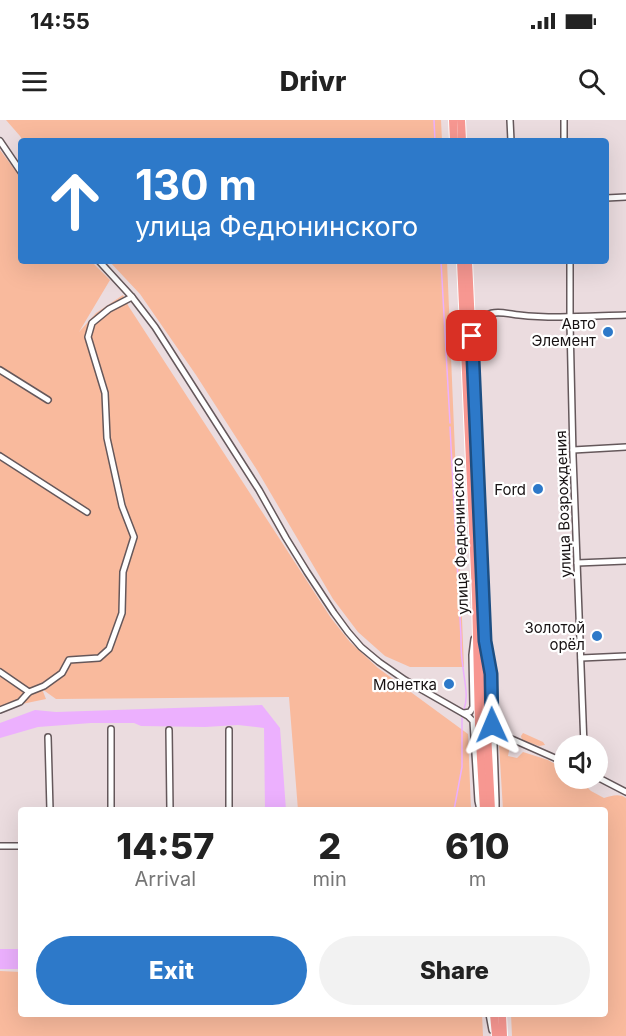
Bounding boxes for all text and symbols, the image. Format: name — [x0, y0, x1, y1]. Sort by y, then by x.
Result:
text: 14:55 — [30, 8, 90, 34]
icon: menu — [18, 65, 51, 98]
text: Drivr — [280, 65, 346, 98]
icon: search — [575, 65, 608, 98]
text: 130 m — [135, 159, 257, 210]
icon: ahead — [36, 162, 114, 240]
text: улица Федюнинского — [135, 210, 418, 243]
pin — [446, 310, 497, 361]
place label: Авто Элемент — [532, 314, 596, 350]
icon: arrive — [455, 319, 488, 352]
marker: Авто Элемент — [601, 325, 615, 339]
street label: улица Возрождения — [551, 430, 575, 578]
street label: улица Федюнинского — [448, 457, 472, 615]
place label: Ford — [494, 480, 526, 499]
marker: Ford — [531, 482, 545, 496]
place label: Золотой орёл — [525, 618, 585, 654]
marker: Золотой орёл — [590, 629, 604, 643]
place label: Монетка — [373, 675, 437, 694]
marker: Монетка — [442, 677, 456, 691]
position arrow — [460, 693, 524, 757]
map controls — [554, 735, 608, 789]
button: sound — [554, 735, 608, 789]
text: 14:57 — [116, 824, 214, 868]
text: 2 — [318, 824, 341, 868]
text: 610 — [445, 824, 510, 868]
text: Arrival — [135, 867, 196, 891]
text: min — [313, 867, 347, 891]
text: m — [469, 867, 486, 891]
button: Exit — [36, 936, 307, 1005]
button: Share — [319, 936, 590, 1005]

